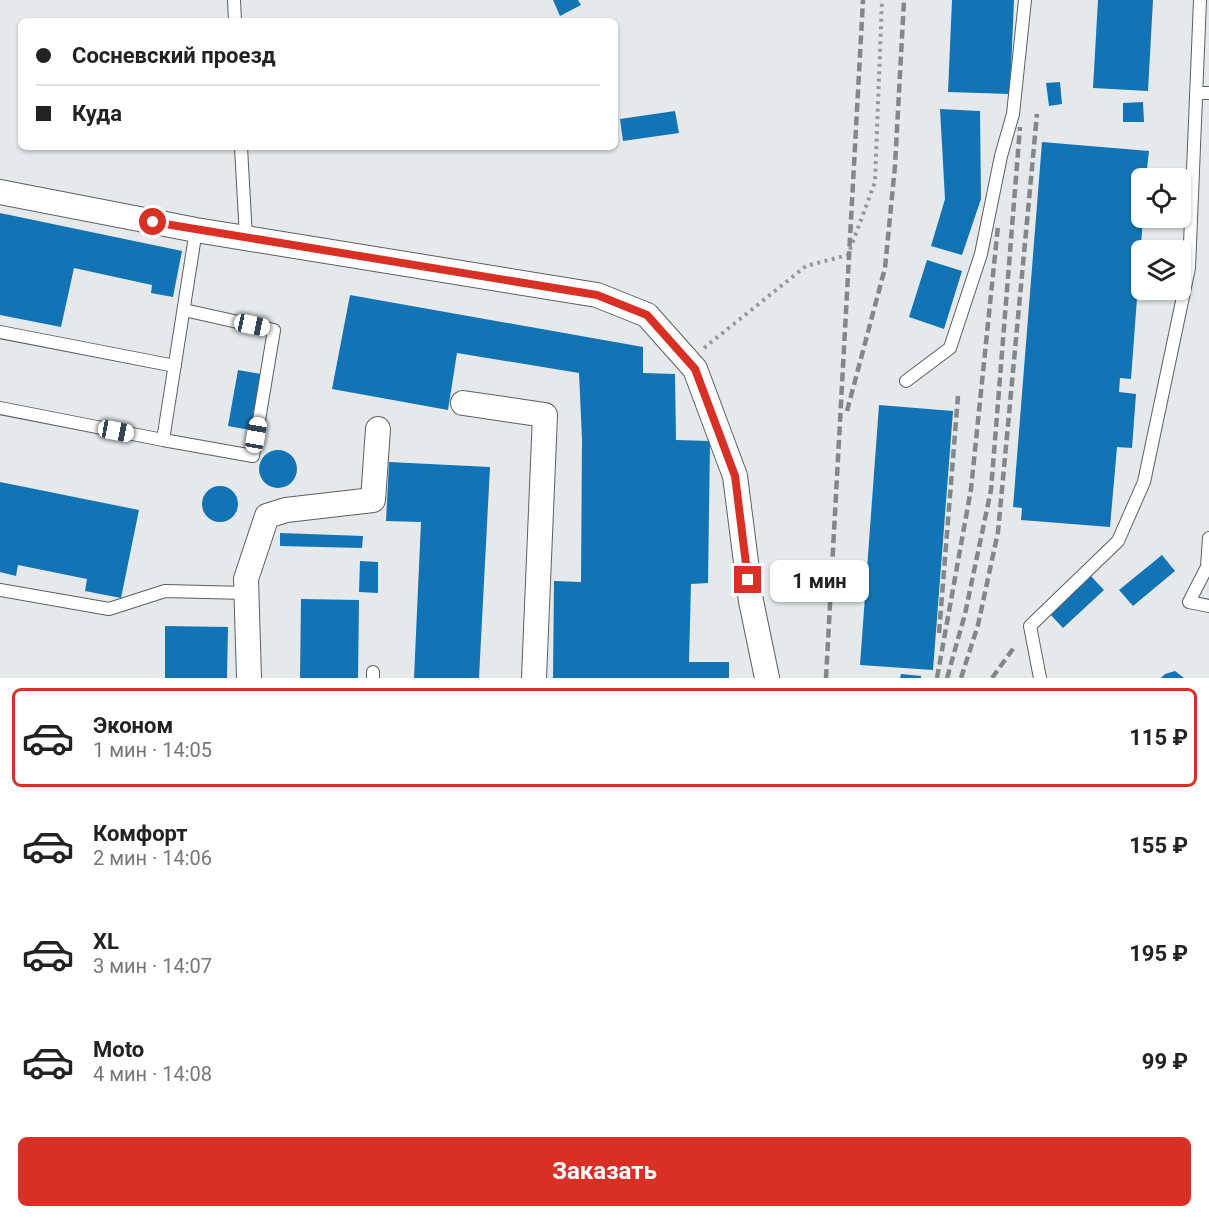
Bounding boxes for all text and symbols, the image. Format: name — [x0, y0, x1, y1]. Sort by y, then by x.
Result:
text: Сосневский проезд — [72, 43, 276, 68]
text: Куда — [72, 101, 122, 126]
map controls — [1131, 168, 1191, 300]
button: locate — [1131, 168, 1191, 228]
route start — [139, 208, 166, 235]
button: layers — [1131, 240, 1191, 300]
car — [233, 312, 271, 338]
car — [244, 416, 268, 454]
car — [97, 419, 135, 443]
callout: 1 мин — [769, 559, 868, 601]
route end — [734, 566, 761, 593]
text: 1 мин — [792, 569, 847, 593]
icon: car — [21, 711, 75, 765]
text: Эконом — [93, 713, 173, 738]
text: 115 ₽ — [1129, 725, 1188, 750]
text: 1 мин · 14:05 — [93, 738, 212, 762]
icon: car — [21, 819, 75, 873]
text: Комфорт — [93, 821, 188, 846]
text: 155 ₽ — [1129, 833, 1188, 858]
text: 2 мин · 14:06 — [93, 846, 212, 870]
icon: car — [21, 927, 75, 981]
text: XL — [93, 929, 119, 954]
text: 195 ₽ — [1129, 941, 1188, 966]
text: 3 мин · 14:07 — [93, 954, 212, 978]
icon: car — [21, 1035, 75, 1089]
text: Moto — [93, 1037, 144, 1062]
text: 99 ₽ — [1142, 1049, 1188, 1074]
text: 4 мин · 14:08 — [93, 1062, 212, 1086]
button: Заказать — [18, 1137, 1191, 1206]

